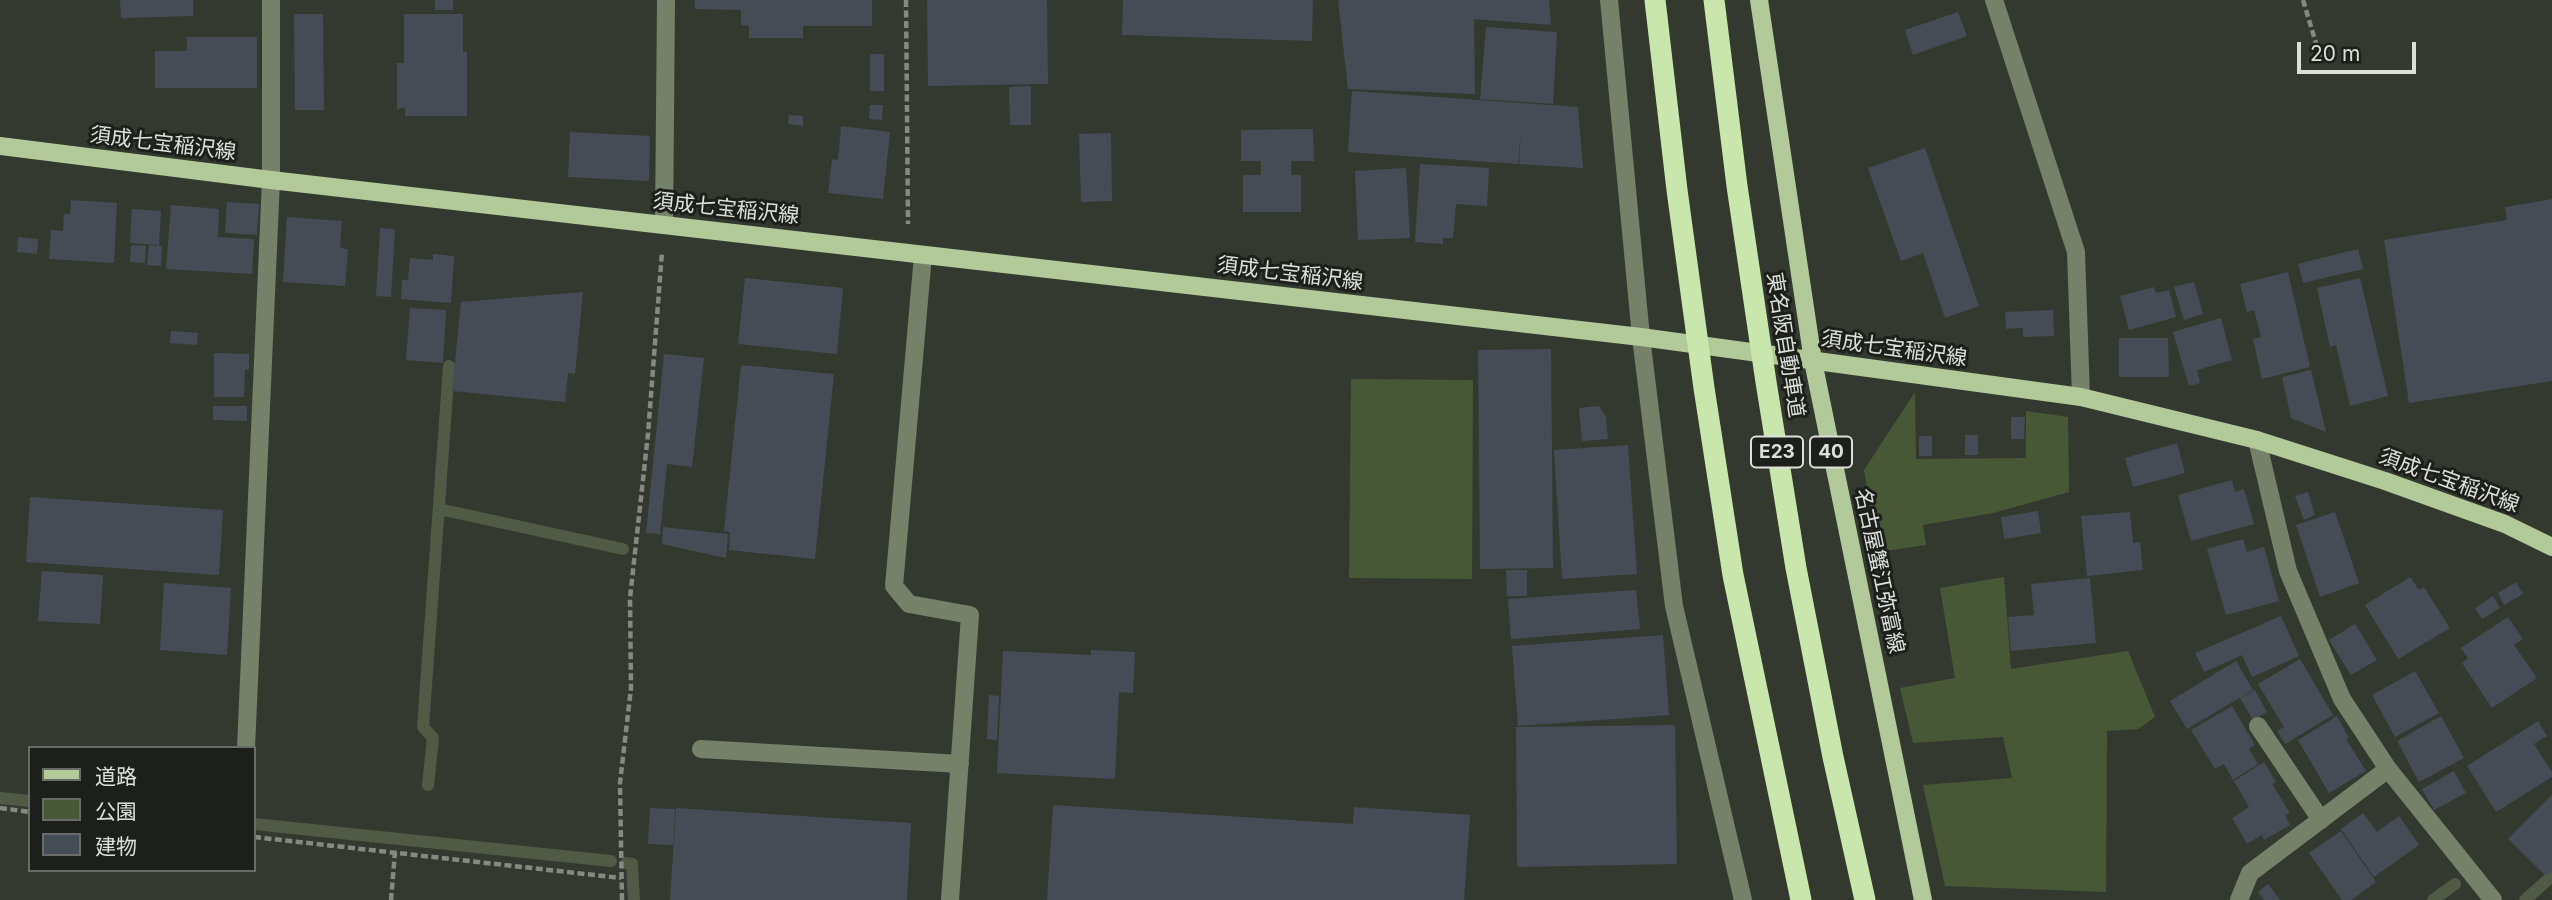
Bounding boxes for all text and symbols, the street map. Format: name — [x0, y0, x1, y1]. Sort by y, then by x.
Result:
scale bar — [2300, 28, 2419, 72]
text: 20 m — [2310, 41, 2360, 66]
street label: 須成七宝稲沢線 — [89, 123, 237, 165]
street label: 須成七宝稲沢線 — [652, 189, 800, 229]
street label: 須成七宝稲沢線 — [1216, 253, 1364, 295]
street label: 東名阪自動車道 — [1761, 270, 1809, 420]
street label: 須成七宝稲沢線 — [1819, 326, 1969, 372]
road number: E23 — [1751, 436, 1803, 467]
road number: 40 — [1810, 436, 1852, 467]
street label: 須成七宝稲沢線 — [2376, 444, 2522, 518]
street label: 名古屋蟹江弥富線 — [1849, 486, 1909, 656]
legend — [28, 746, 256, 872]
text: 道路 — [95, 764, 137, 789]
text: 公園 — [95, 799, 137, 824]
text: 建物 — [95, 834, 137, 859]

